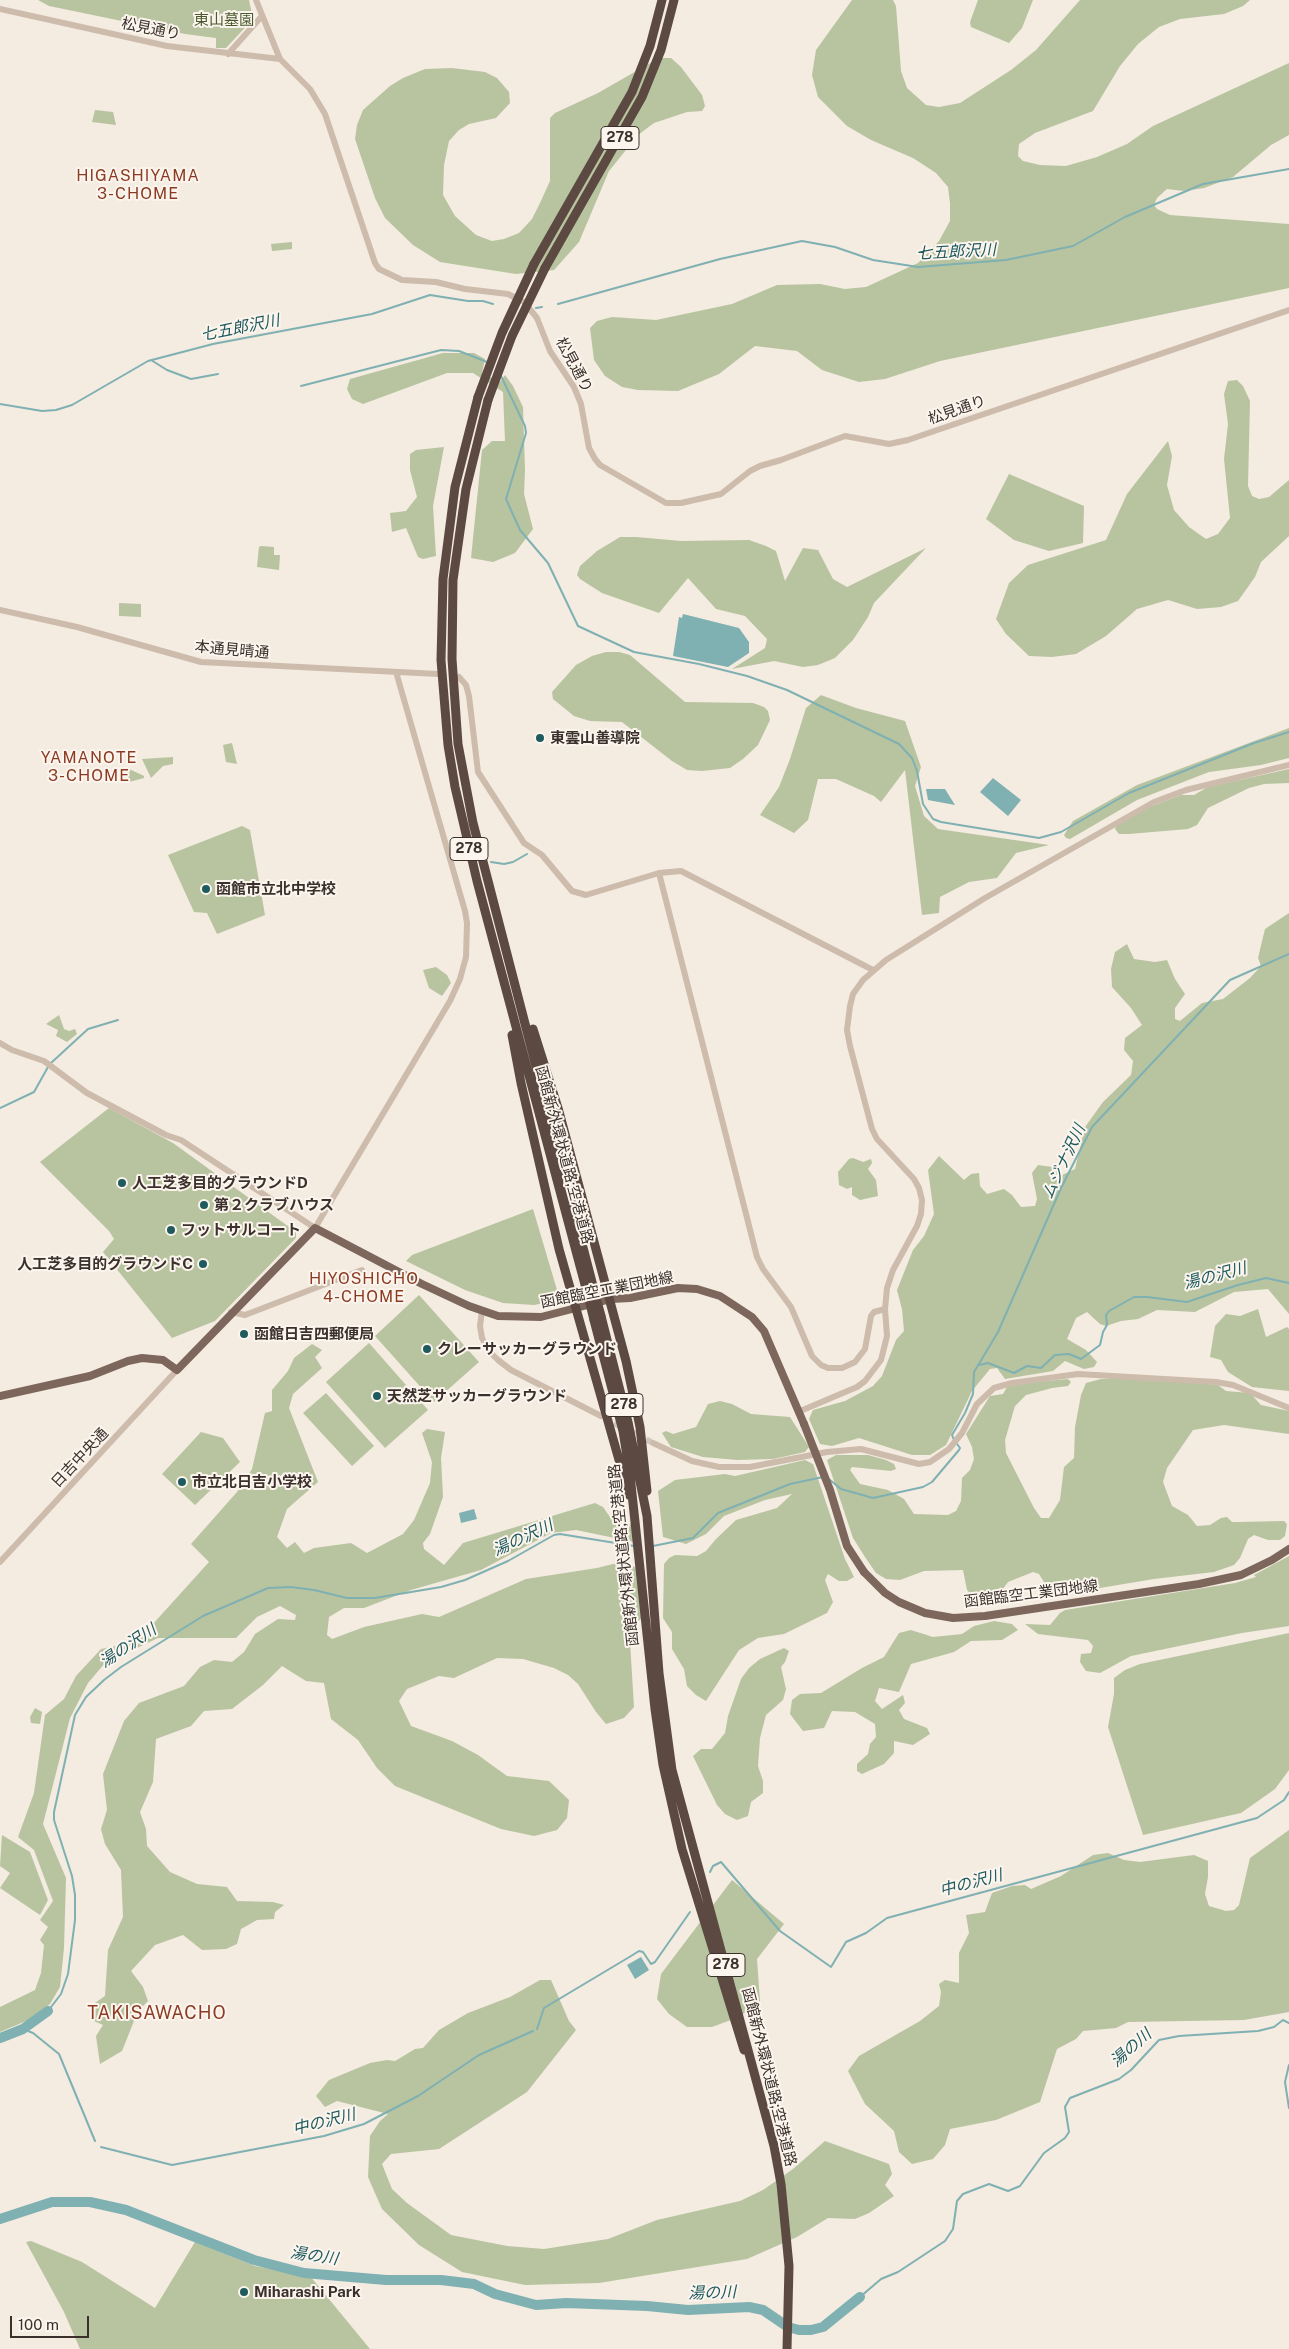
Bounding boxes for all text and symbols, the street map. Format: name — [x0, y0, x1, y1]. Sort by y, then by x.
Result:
park label: 東山墓園 — [194, 11, 254, 29]
street label: 松見通り — [120, 14, 182, 44]
road number: 278 — [601, 126, 639, 150]
district label: HIGASHIYAMA 3-CHOME — [75, 166, 201, 204]
water label: 七五郎沢川 — [916, 240, 996, 264]
water label: 七五郎沢川 — [199, 311, 281, 345]
street label: 松見通り — [552, 334, 596, 396]
street label: 松見通り — [926, 392, 988, 428]
street label: 本通見晴通 — [194, 638, 270, 662]
place label: 東雲山善導院 — [550, 729, 640, 747]
marker: 東雲山善導院 — [534, 732, 546, 744]
district label: YAMANOTE 3-CHOME — [40, 748, 138, 786]
road number: 278 — [450, 838, 488, 861]
place label: 函館市立北中学校 — [216, 880, 336, 898]
marker: 函館市立北中学校 — [200, 883, 212, 895]
street label: 函館新外環状道路;空港道路 — [532, 1064, 596, 1246]
water label: ムジナ沢川 — [1038, 1122, 1090, 1202]
place label: 人工芝多目的グラウンドD — [132, 1174, 308, 1192]
marker: 人工芝多目的グラウンドD — [116, 1177, 128, 1189]
place label: 第２クラブハウス — [214, 1196, 334, 1214]
marker: 第２クラブハウス — [198, 1199, 210, 1211]
place label: フットサルコート — [181, 1221, 301, 1239]
marker: フットサルコート — [165, 1224, 177, 1236]
place label: 人工芝多目的グラウンドC — [17, 1255, 193, 1273]
marker: 人工芝多目的グラウンドC — [197, 1258, 209, 1270]
water label: 湯の沢川 — [1182, 1258, 1248, 1294]
street label: 函館臨空工業団地線 — [539, 1268, 675, 1312]
district label: HIYOSHICHO 4-CHOME — [308, 1269, 420, 1307]
place label: 函館日吉四郵便局 — [254, 1325, 374, 1343]
marker: 函館日吉四郵便局 — [238, 1328, 250, 1340]
place label: クレーサッカーグラウンド — [437, 1340, 617, 1358]
marker: クレーサッカーグラウンド — [421, 1343, 433, 1355]
place label: 天然芝サッカーグラウンド — [387, 1387, 567, 1405]
marker: 天然芝サッカーグラウンド — [371, 1390, 383, 1402]
road number: 278 — [605, 1394, 643, 1416]
street label: 日吉中央通 — [48, 1424, 112, 1492]
street label: 函館新外環状道路;空港道路 — [605, 1463, 643, 1647]
place label: 市立北日吉小学校 — [192, 1473, 312, 1491]
marker: 市立北日吉小学校 — [176, 1476, 188, 1488]
water label: 湯の沢川 — [490, 1516, 556, 1560]
street label: 函館臨空工業団地線 — [963, 1577, 1099, 1611]
water label: 湯の沢川 — [96, 1620, 160, 1672]
water label: 中の沢川 — [938, 1865, 1004, 1901]
road number: 278 — [707, 1954, 745, 1976]
street label: 函館新外環状道路;空港道路 — [738, 1986, 800, 2168]
district label: TAKISAWACHO — [86, 2002, 228, 2024]
water label: 湯の川 — [1107, 2025, 1155, 2071]
water label: 中の沢川 — [291, 2105, 357, 2139]
water label: 湯の川 — [289, 2243, 339, 2269]
place label: Miharashi Park — [254, 2283, 361, 2301]
water label: 湯の川 — [688, 2283, 736, 2303]
marker: Miharashi Park — [238, 2286, 250, 2298]
scale bar — [12, 2306, 91, 2338]
text: 100 m — [18, 2316, 59, 2333]

